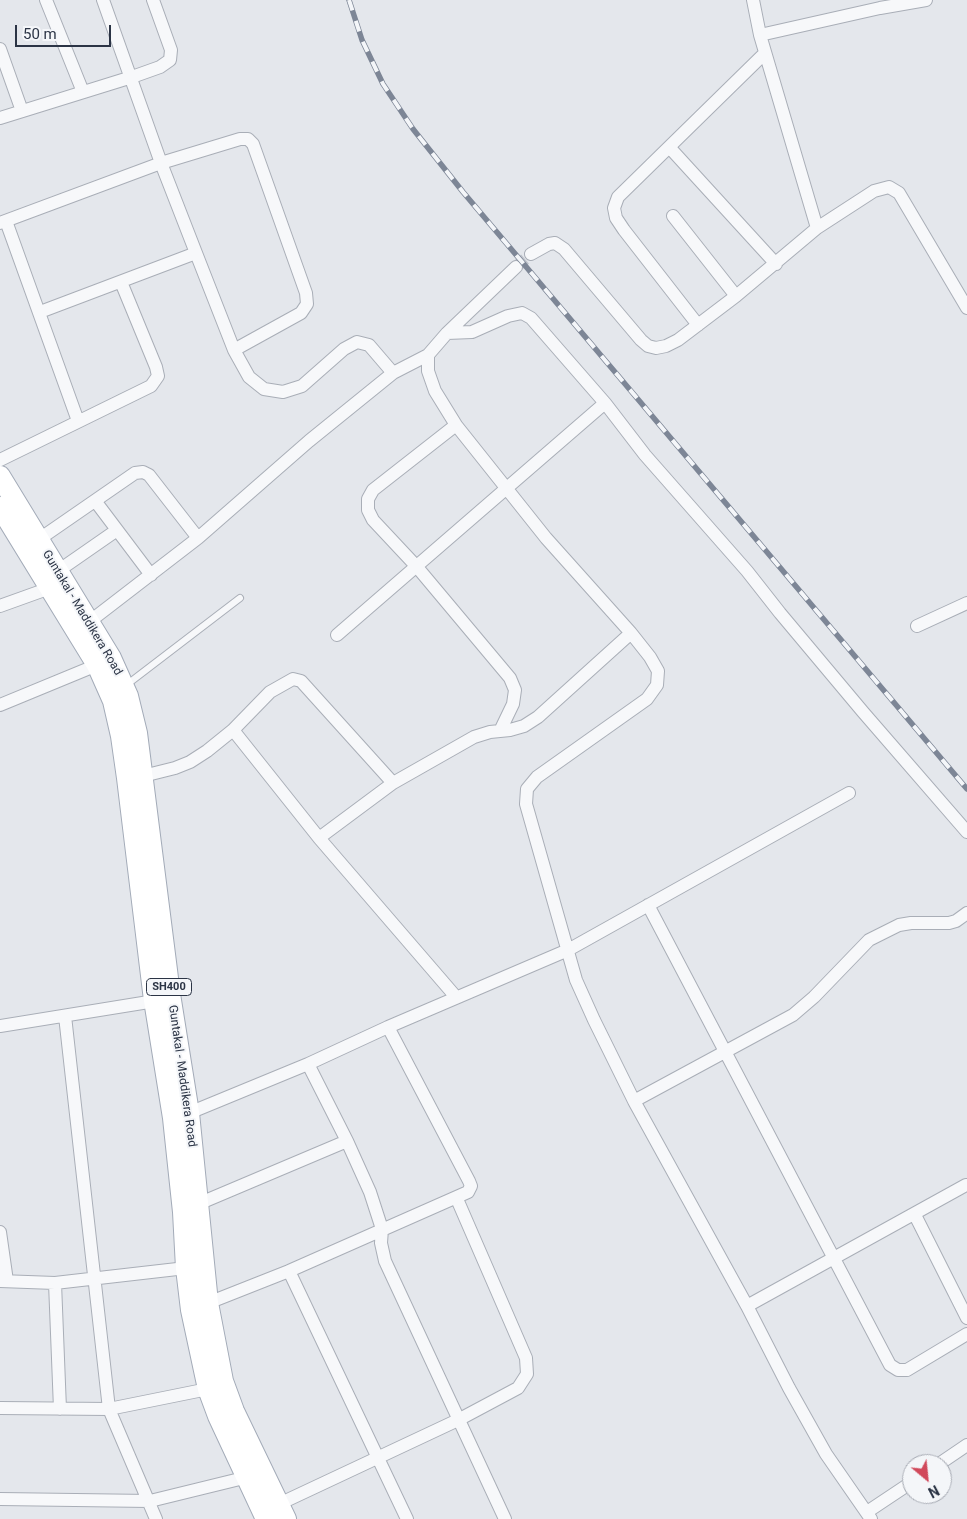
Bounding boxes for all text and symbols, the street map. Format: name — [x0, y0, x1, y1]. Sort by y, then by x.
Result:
scale bar — [18, 15, 114, 47]
text: 50 m — [23, 25, 57, 43]
street label: Guntakal - Maddikera Road — [39, 548, 125, 678]
road number: SH400 — [146, 979, 192, 996]
street label: Guntakal - Maddikera Road — [165, 1004, 199, 1148]
north arrow — [902, 1454, 952, 1504]
text: N — [925, 1482, 942, 1501]

